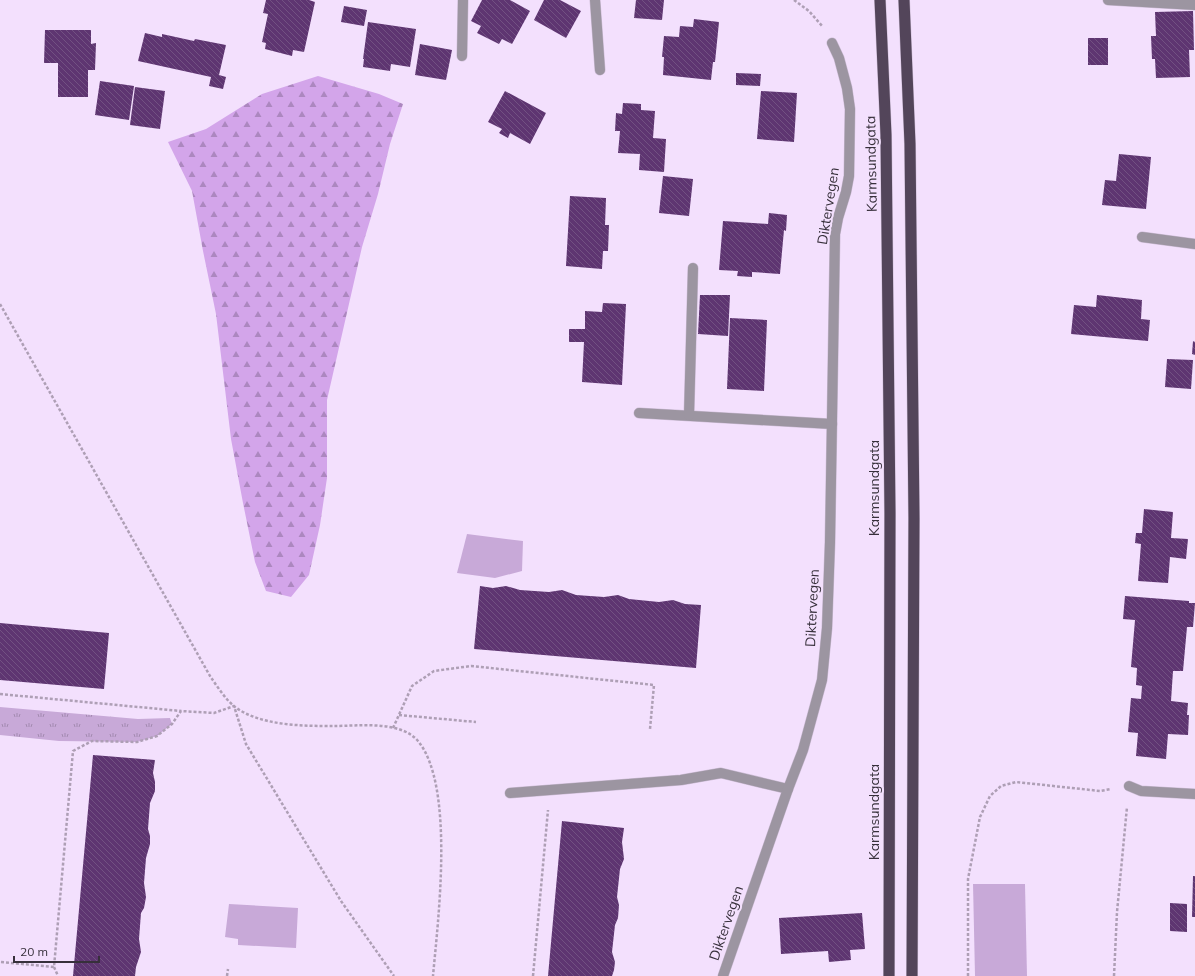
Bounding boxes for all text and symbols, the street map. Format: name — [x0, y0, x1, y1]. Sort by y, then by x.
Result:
street label: Karmsundgata — [861, 116, 881, 212]
street label: Diktervegen — [813, 166, 843, 246]
street label: Karmsundgata — [865, 440, 883, 536]
street label: Diktervegen — [801, 569, 823, 647]
street label: Karmsundgata — [865, 764, 883, 860]
street label: Diktervegen — [705, 883, 747, 963]
scale bar — [14, 938, 99, 964]
text: 20 m — [20, 944, 48, 959]

